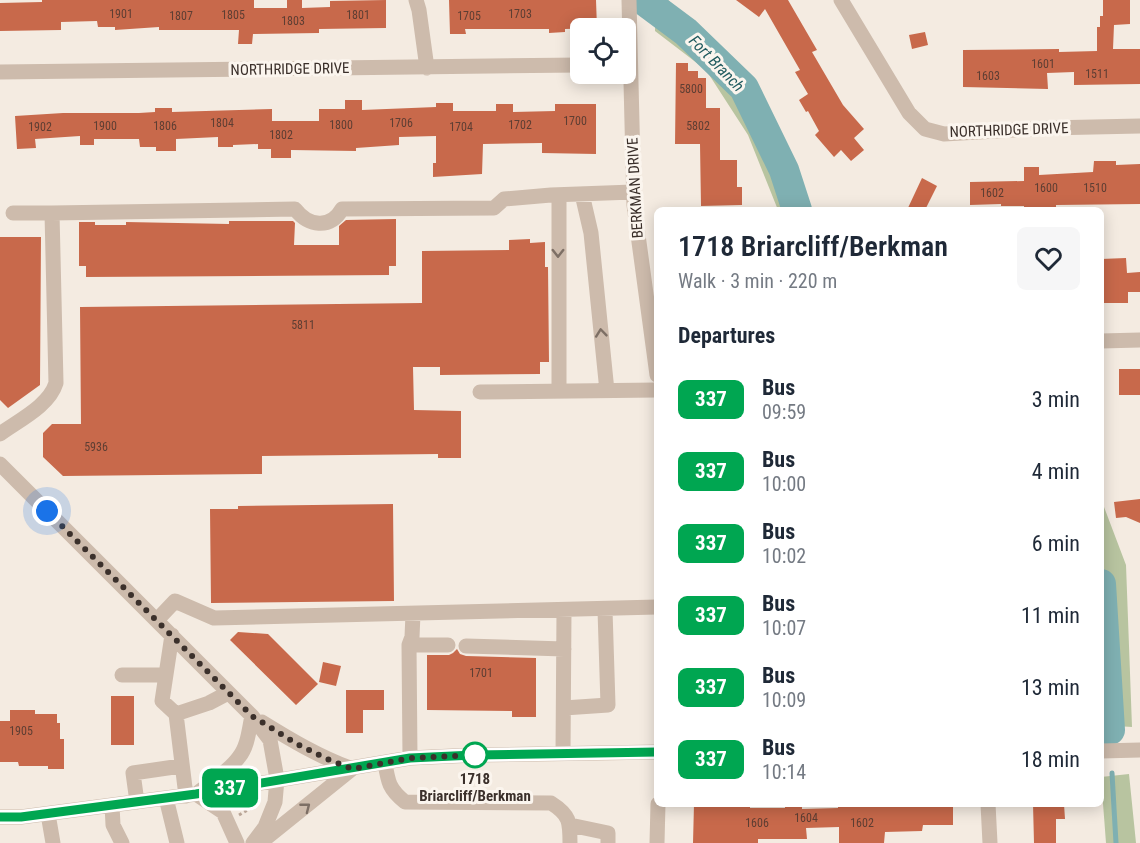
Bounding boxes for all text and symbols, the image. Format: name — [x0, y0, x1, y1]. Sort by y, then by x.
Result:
house number: 1901 — [109, 7, 133, 21]
house number: 1703 — [508, 7, 532, 21]
house number: 1805 — [221, 8, 245, 22]
house number: 1801 — [346, 8, 370, 22]
house number: 1807 — [169, 9, 193, 23]
house number: 1705 — [457, 9, 481, 23]
house number: 1803 — [281, 14, 305, 28]
map controls — [570, 18, 636, 84]
button: locate — [570, 18, 636, 84]
water label: Fort Branch — [685, 31, 748, 95]
house number: 1601 — [1031, 57, 1055, 71]
street label: NORTHRIDGE DRIVE — [230, 59, 350, 79]
house number: 1511 — [1085, 67, 1109, 81]
house number: 1603 — [976, 69, 1000, 83]
house number: 5800 — [679, 82, 703, 96]
house number: 1700 — [563, 114, 587, 128]
house number: 1804 — [210, 116, 234, 130]
house number: 1706 — [389, 116, 413, 130]
house number: 1800 — [329, 118, 353, 132]
house number: 1702 — [508, 118, 532, 132]
house number: 1900 — [93, 119, 117, 133]
house number: 1806 — [153, 119, 177, 133]
house number: 5802 — [686, 119, 710, 133]
street label: NORTHRIDGE DRIVE — [949, 119, 1069, 141]
house number: 1902 — [28, 120, 52, 134]
house number: 1704 — [449, 120, 473, 134]
house number: 1802 — [269, 128, 293, 142]
street label: BERKMAN DRIVE — [623, 137, 647, 239]
house number: 1600 — [1034, 181, 1058, 195]
house number: 1510 — [1083, 181, 1107, 195]
house number: 1602 — [980, 186, 1004, 200]
button: heart — [1017, 227, 1080, 290]
text: 1718 Briarcliff/Berkman — [678, 230, 948, 263]
one-way arrow — [552, 249, 564, 258]
text: Walk · 3 min · 220 m — [678, 269, 837, 293]
house number: 5811 — [291, 318, 315, 332]
text: Departures — [678, 323, 775, 348]
one-way arrow — [595, 328, 608, 337]
text: Bus — [762, 375, 795, 400]
text: 337 — [695, 387, 727, 411]
text: 3 min — [1032, 387, 1080, 412]
text: 09:59 — [762, 400, 806, 424]
house number: 5936 — [84, 440, 108, 454]
text: Bus — [762, 447, 795, 472]
text: 337 — [695, 459, 727, 483]
text: 4 min — [1032, 459, 1080, 484]
text: 10:00 — [762, 472, 806, 496]
your location — [32, 496, 62, 526]
text: Bus — [762, 519, 795, 544]
text: 337 — [695, 531, 727, 555]
text: 6 min — [1032, 531, 1080, 556]
text: 10:02 — [762, 544, 806, 568]
text: Bus — [762, 591, 795, 616]
text: 337 — [695, 603, 727, 627]
text: 11 min — [1021, 603, 1080, 628]
text: 10:07 — [762, 616, 806, 640]
text: Bus — [762, 663, 795, 688]
house number: 1701 — [469, 666, 493, 680]
text: 337 — [695, 675, 727, 699]
text: 13 min — [1021, 675, 1080, 700]
text: 10:09 — [762, 688, 806, 712]
house number: 1905 — [9, 724, 33, 738]
text: Bus — [762, 735, 795, 760]
marker: 1718 Briarcliff/Berkman — [462, 742, 488, 768]
text: 337 — [695, 747, 727, 771]
text: 18 min — [1021, 747, 1080, 772]
text: 10:14 — [762, 760, 806, 784]
line badge: 337 — [196, 768, 264, 808]
place label: 1718 Briarcliff/Berkman — [419, 770, 531, 805]
text: 337 — [214, 776, 246, 800]
one-way arrow — [299, 803, 310, 814]
house number: 1604 — [794, 811, 818, 825]
house number: 1606 — [745, 816, 769, 830]
house number: 1602 — [850, 816, 874, 830]

